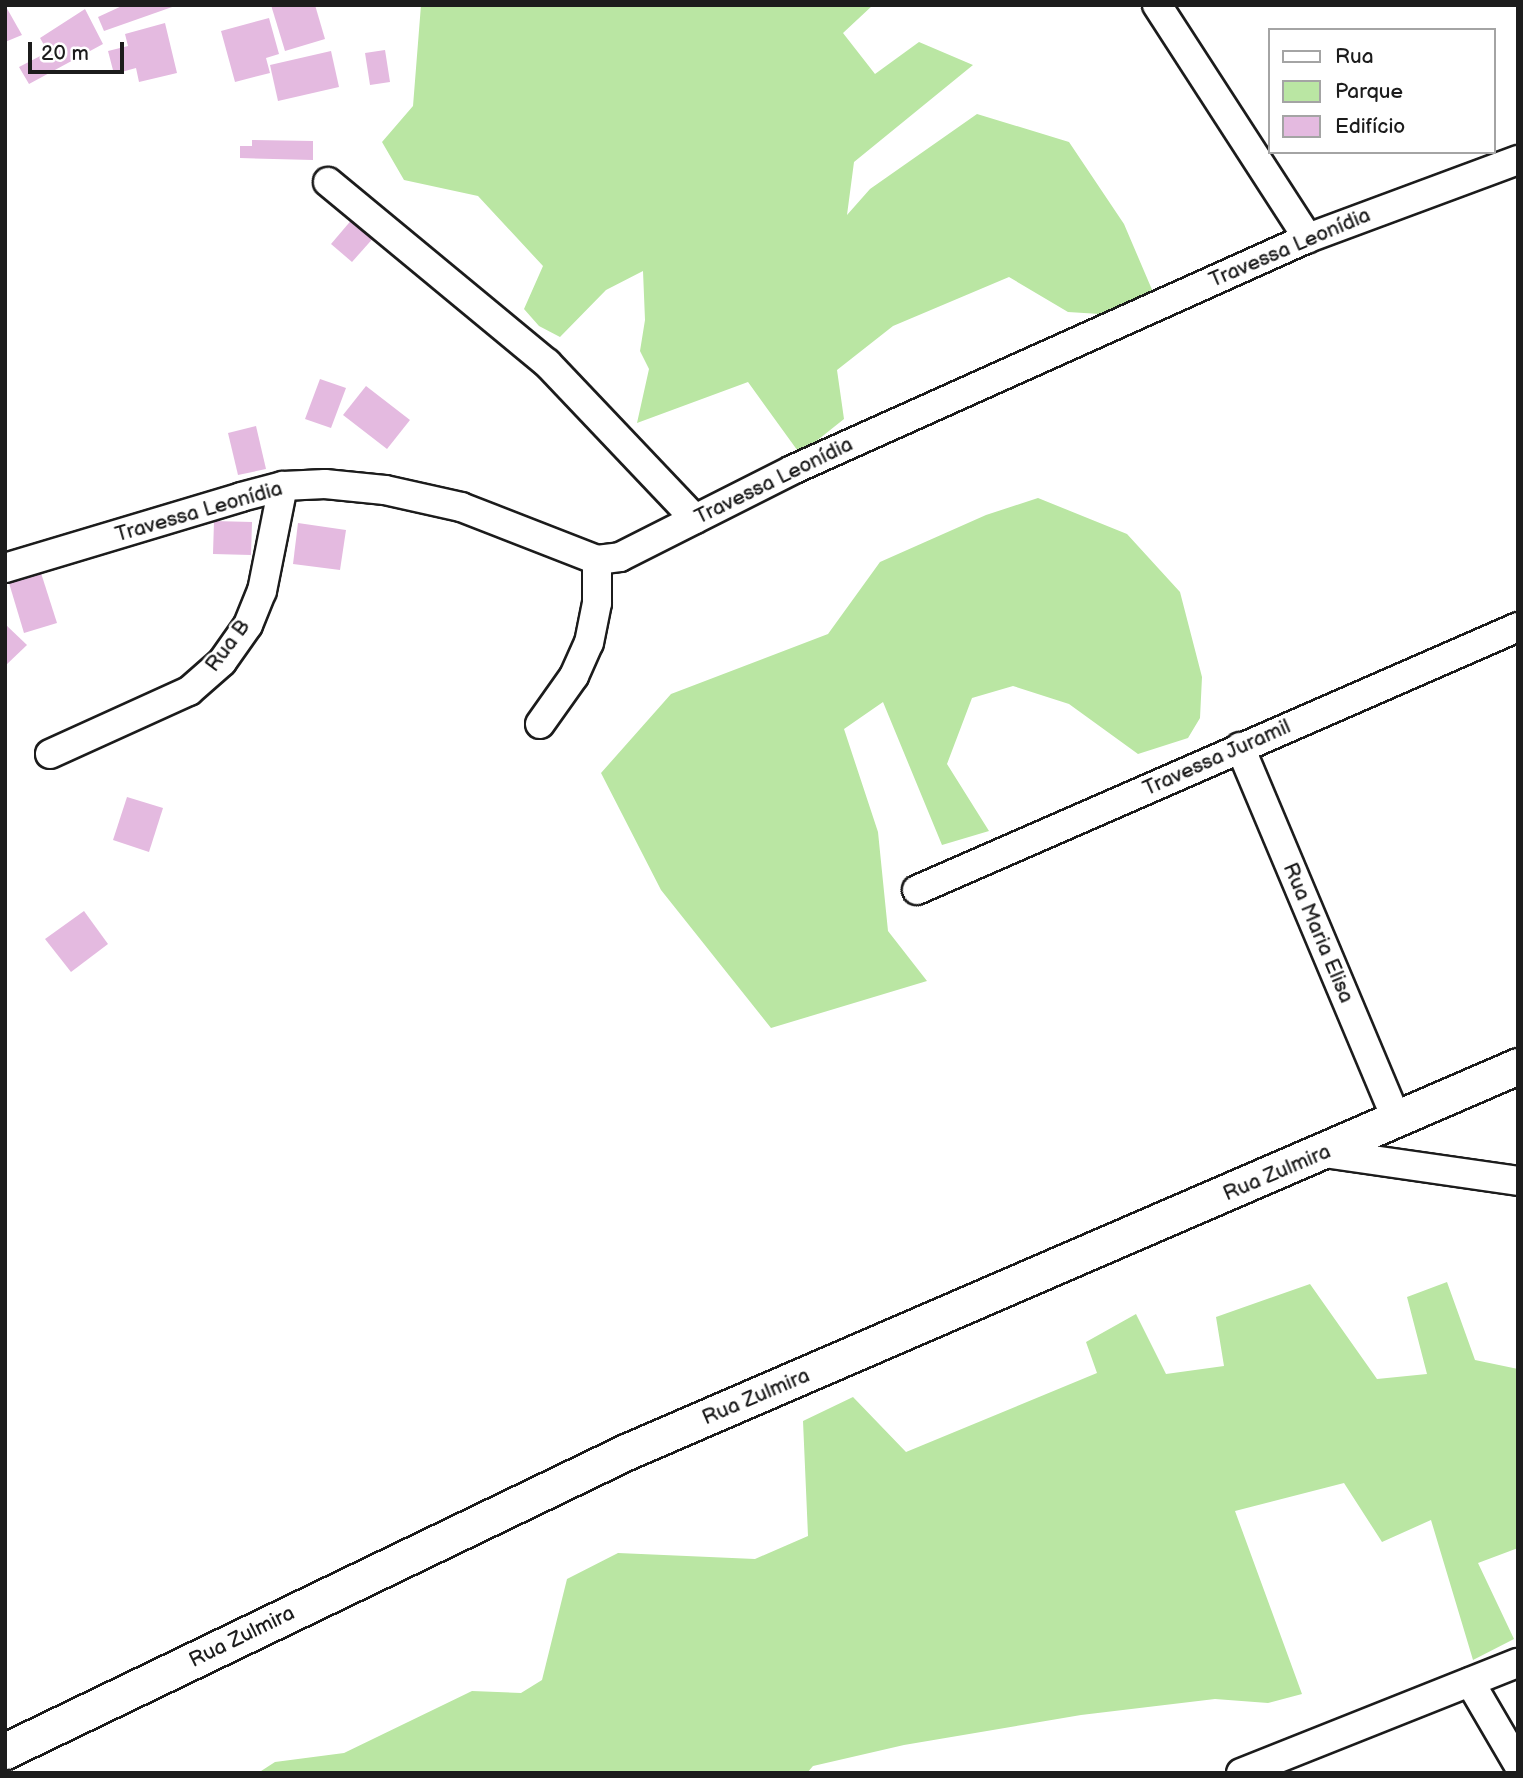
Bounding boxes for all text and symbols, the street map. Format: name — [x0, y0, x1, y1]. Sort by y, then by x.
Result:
scale bar — [32, 28, 128, 72]
legend — [1268, 28, 1495, 154]
text: 20 m — [41, 41, 89, 66]
text: Rua — [1335, 44, 1374, 69]
text: Parque — [1335, 79, 1403, 104]
text: Edifício — [1335, 114, 1405, 139]
street label: Travessa Leonídia — [1206, 203, 1374, 293]
street label: Travessa Leonídia — [691, 432, 857, 530]
street label: Travessa Leonídia — [112, 476, 286, 548]
street label: Rua B — [200, 615, 256, 677]
street label: Travessa Juramil — [1139, 714, 1295, 802]
street label: Rua Maria Elisa — [1277, 859, 1359, 1007]
street label: Rua Zulmira — [1219, 1139, 1335, 1207]
street label: Rua Zulmira — [698, 1363, 814, 1431]
street label: Rua Zulmira — [185, 1601, 299, 1673]

